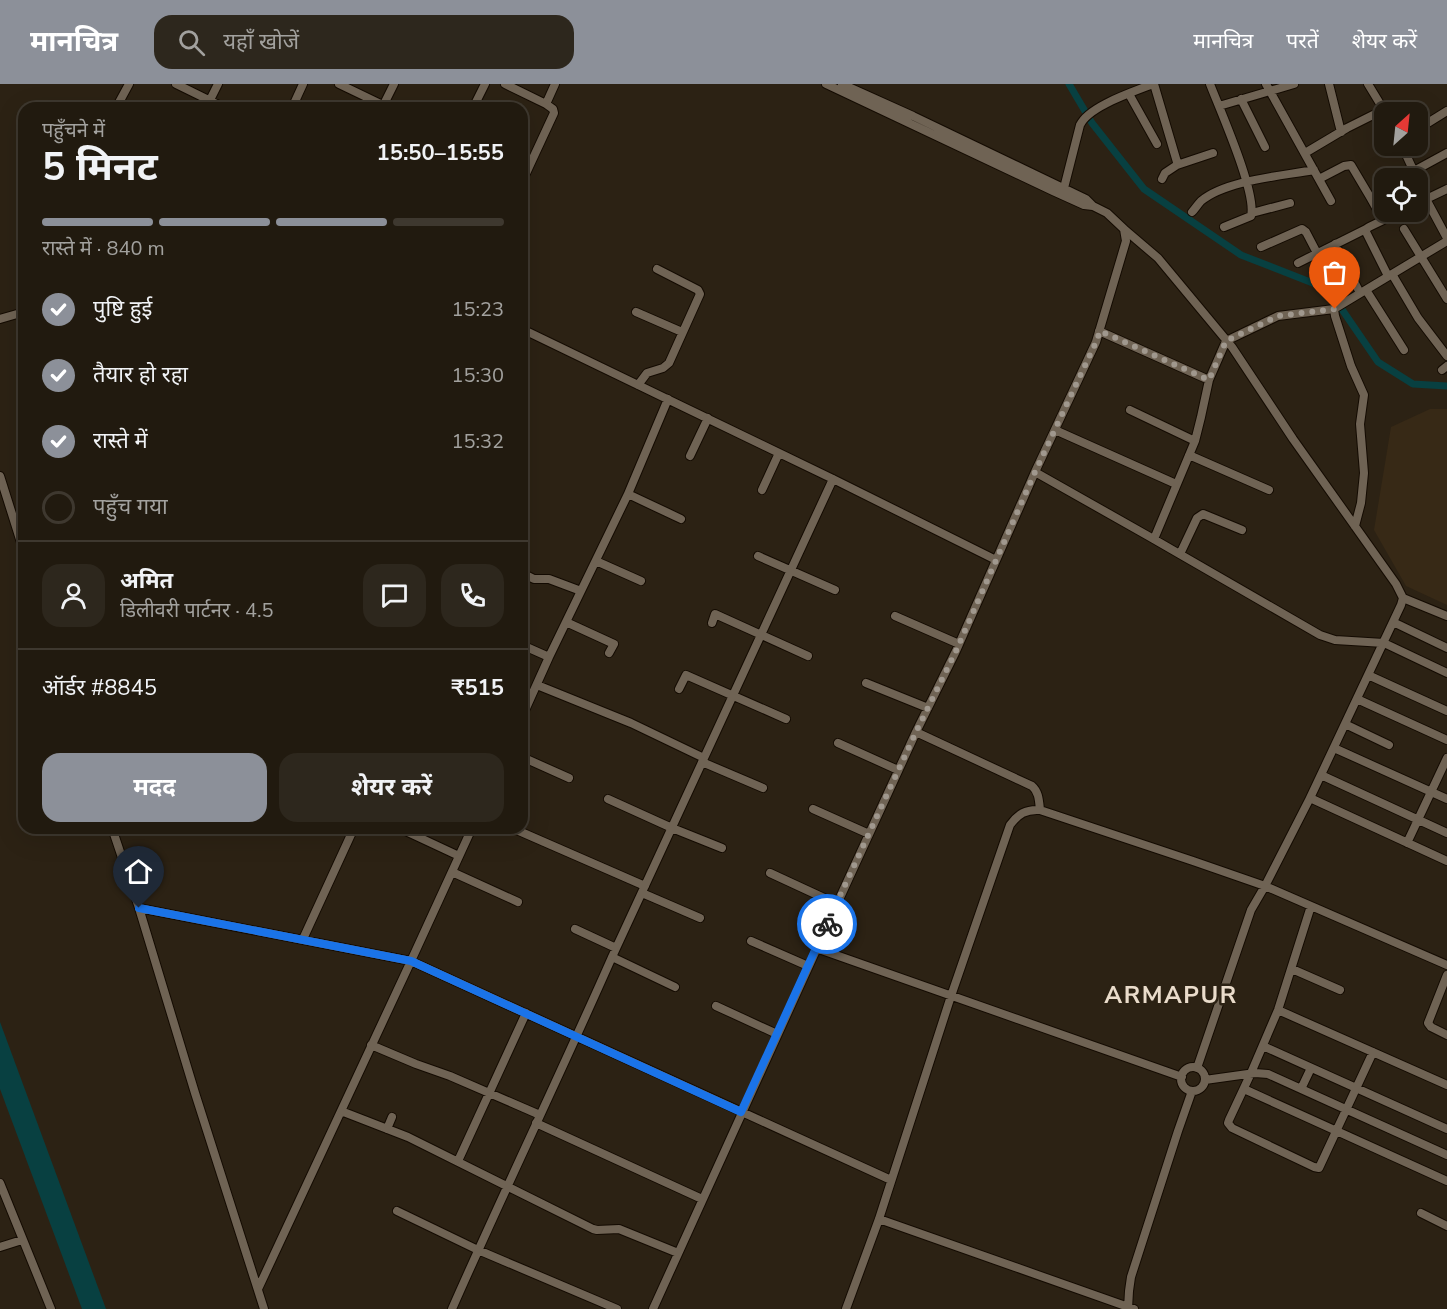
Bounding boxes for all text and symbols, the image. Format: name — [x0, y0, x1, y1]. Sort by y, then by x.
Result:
search box — [154, 15, 574, 69]
text: मानचित्र — [30, 23, 118, 61]
icon: search — [175, 26, 208, 59]
text: यहाँ खोजें — [223, 27, 299, 57]
text: मानचित्र — [1193, 27, 1253, 55]
text: परतें — [1286, 27, 1319, 55]
text: शेयर करें — [1352, 27, 1417, 55]
north arrow — [1374, 102, 1428, 156]
map controls — [1374, 102, 1428, 222]
text: पहुँचने में — [42, 117, 105, 144]
text: 15:50–15:55 — [376, 138, 504, 168]
text: 5 मिनट — [42, 141, 158, 194]
button: locate — [1374, 168, 1428, 222]
text: रास्ते में · 840 m — [42, 235, 165, 262]
pin — [1309, 247, 1360, 309]
icon: bag — [1318, 256, 1351, 289]
icon: check — [42, 293, 75, 326]
text: पुष्टि हुई — [93, 294, 152, 324]
text: 15:23 — [451, 296, 504, 323]
icon: check — [42, 359, 75, 392]
text: तैयार हो रहा — [93, 360, 188, 390]
text: 15:30 — [451, 362, 504, 389]
icon: check — [42, 425, 75, 458]
text: रास्ते में — [93, 426, 148, 456]
text: 15:32 — [451, 428, 504, 455]
text: पहुँच गया — [93, 492, 168, 522]
button: person — [42, 564, 105, 627]
button: chat — [363, 564, 426, 627]
button: phone — [441, 564, 504, 627]
text: अमित — [120, 566, 173, 596]
text: डिलीवरी पार्टनर · 4.5 — [120, 597, 274, 624]
text: ऑर्डर #8845 — [42, 673, 157, 703]
text: ₹515 — [451, 673, 504, 703]
button: मदद — [42, 753, 267, 822]
button: शेयर करें — [279, 753, 504, 822]
pin — [113, 846, 164, 908]
icon: home — [122, 855, 155, 888]
courier — [797, 894, 857, 954]
icon: bike — [811, 908, 844, 941]
district label: ARMAPUR — [1104, 979, 1238, 1011]

